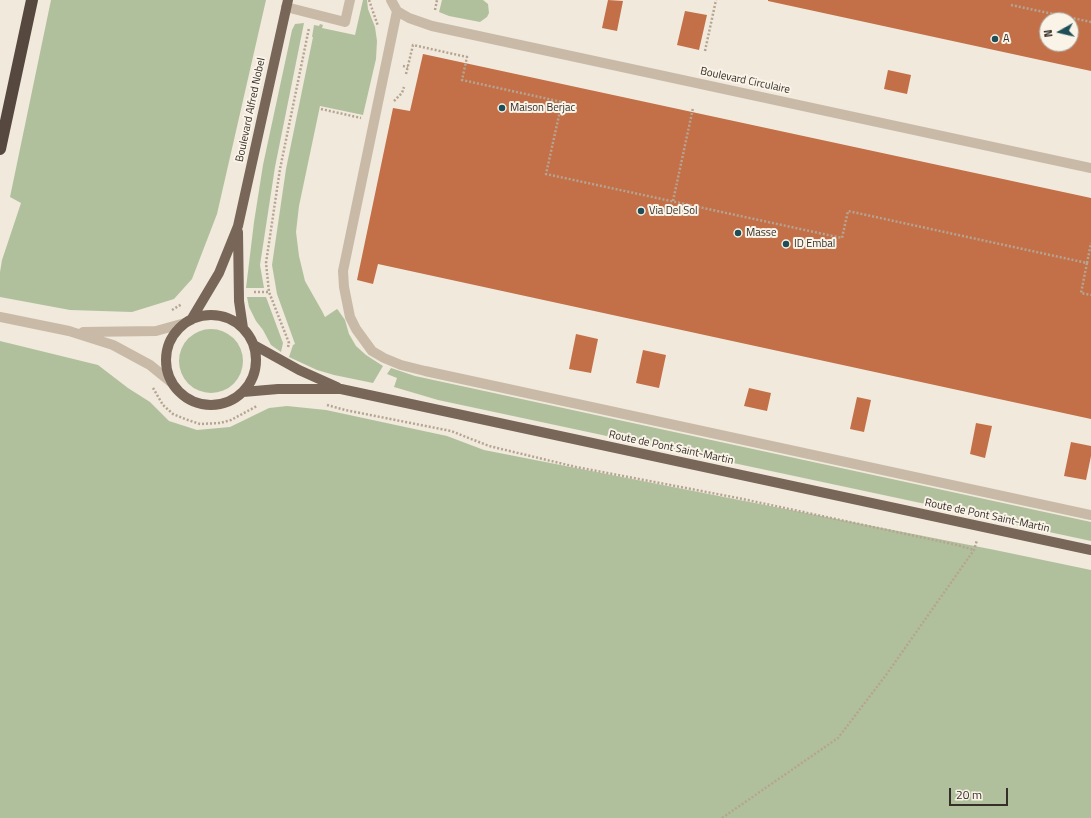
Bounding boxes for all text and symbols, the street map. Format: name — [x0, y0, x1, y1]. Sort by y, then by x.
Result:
north arrow — [1039, 12, 1079, 52]
text: N — [1040, 29, 1057, 38]
place label: A — [1003, 32, 1010, 46]
marker: A — [990, 34, 1000, 44]
street label: Boulevard Alfred Nobel — [233, 57, 269, 163]
street label: Boulevard Circulaire — [699, 65, 791, 97]
place label: Maison Berjac — [510, 101, 575, 115]
marker: Maison Berjac — [497, 103, 507, 113]
place label: Via Del Sol — [649, 204, 698, 218]
marker: Via Del Sol — [636, 206, 646, 216]
place label: Masse — [746, 226, 777, 240]
marker: Masse — [733, 228, 743, 238]
place label: ID Embal — [794, 237, 835, 251]
marker: ID Embal — [781, 239, 791, 249]
street label: Route de Pont Saint-Martin — [607, 428, 735, 468]
street label: Route de Pont Saint-Martin — [923, 496, 1051, 536]
scale bar — [951, 780, 1010, 806]
text: 20 m — [956, 785, 982, 804]

